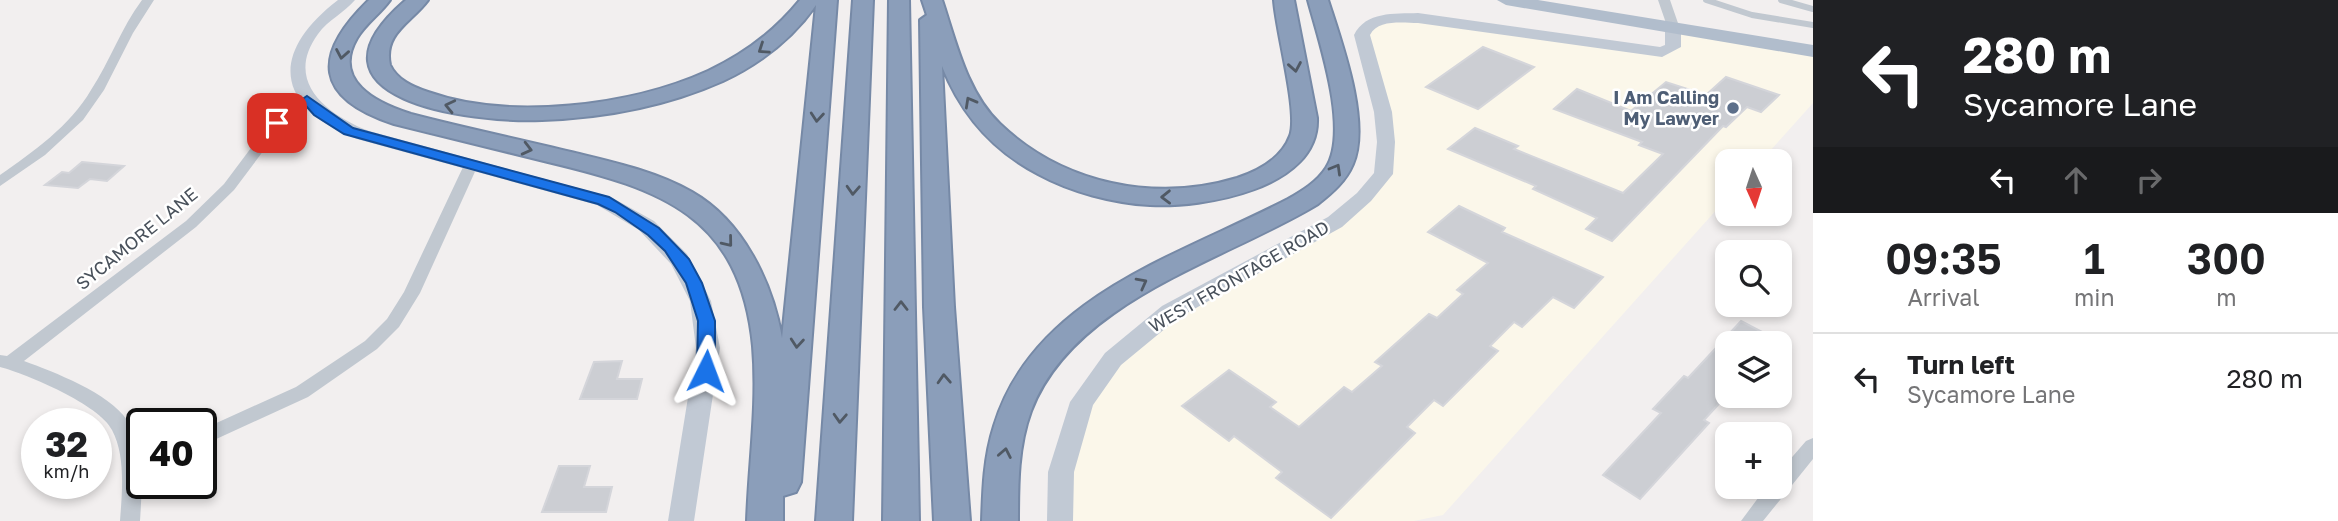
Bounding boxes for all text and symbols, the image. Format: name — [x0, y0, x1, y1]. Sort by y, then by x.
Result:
text: 280 m — [1963, 25, 2111, 84]
icon: left — [1848, 28, 1939, 119]
one-way arrow — [758, 40, 771, 53]
one-way arrow — [335, 48, 350, 60]
one-way arrow — [1287, 61, 1302, 73]
text: Sycamore Lane — [1963, 85, 2197, 123]
place label: I Am Calling My Lawyer — [1613, 86, 1719, 129]
pin — [247, 93, 307, 153]
one-way arrow — [965, 96, 978, 109]
one-way arrow — [444, 100, 456, 114]
marker: I Am Calling My Lawyer — [1725, 100, 1741, 116]
icon: arrive — [258, 104, 296, 142]
one-way arrow — [810, 112, 825, 123]
one-way arrow — [521, 141, 533, 155]
north arrow — [1715, 149, 1792, 226]
map controls — [1715, 149, 1792, 499]
icon: left — [1984, 161, 2022, 199]
icon: ahead — [2057, 161, 2095, 199]
icon: right — [2130, 161, 2168, 199]
one-way arrow — [1328, 164, 1341, 177]
street label: SYCAMORE LANE — [71, 182, 202, 294]
one-way arrow — [846, 185, 861, 196]
one-way arrow — [1161, 189, 1171, 205]
street label: WEST FRONTAGE ROAD — [1144, 215, 1333, 337]
text: 09:35 — [1885, 233, 2002, 283]
text: 1 — [2084, 233, 2105, 283]
text: 300 — [2187, 233, 2266, 283]
one-way arrow — [720, 235, 733, 247]
button: search — [1715, 240, 1792, 317]
one-way arrow — [1135, 278, 1147, 291]
text: Arrival — [1907, 283, 1980, 311]
text: min — [2074, 283, 2115, 311]
text: m — [2216, 283, 2236, 311]
one-way arrow — [893, 300, 909, 311]
button: layers — [1715, 331, 1792, 408]
position arrow — [669, 334, 743, 408]
one-way arrow — [789, 338, 804, 349]
text: Turn left — [1907, 349, 2015, 380]
icon: left — [1848, 360, 1886, 398]
text: 280 m — [2226, 363, 2303, 394]
one-way arrow — [936, 374, 951, 385]
text: Sycamore Lane — [1907, 380, 2075, 408]
speed limit sign: 40 — [126, 408, 217, 499]
one-way arrow — [833, 412, 848, 423]
button: + — [1715, 422, 1792, 499]
text: 32 — [45, 423, 88, 465]
one-way arrow — [996, 447, 1011, 459]
text: km/h — [44, 460, 89, 482]

